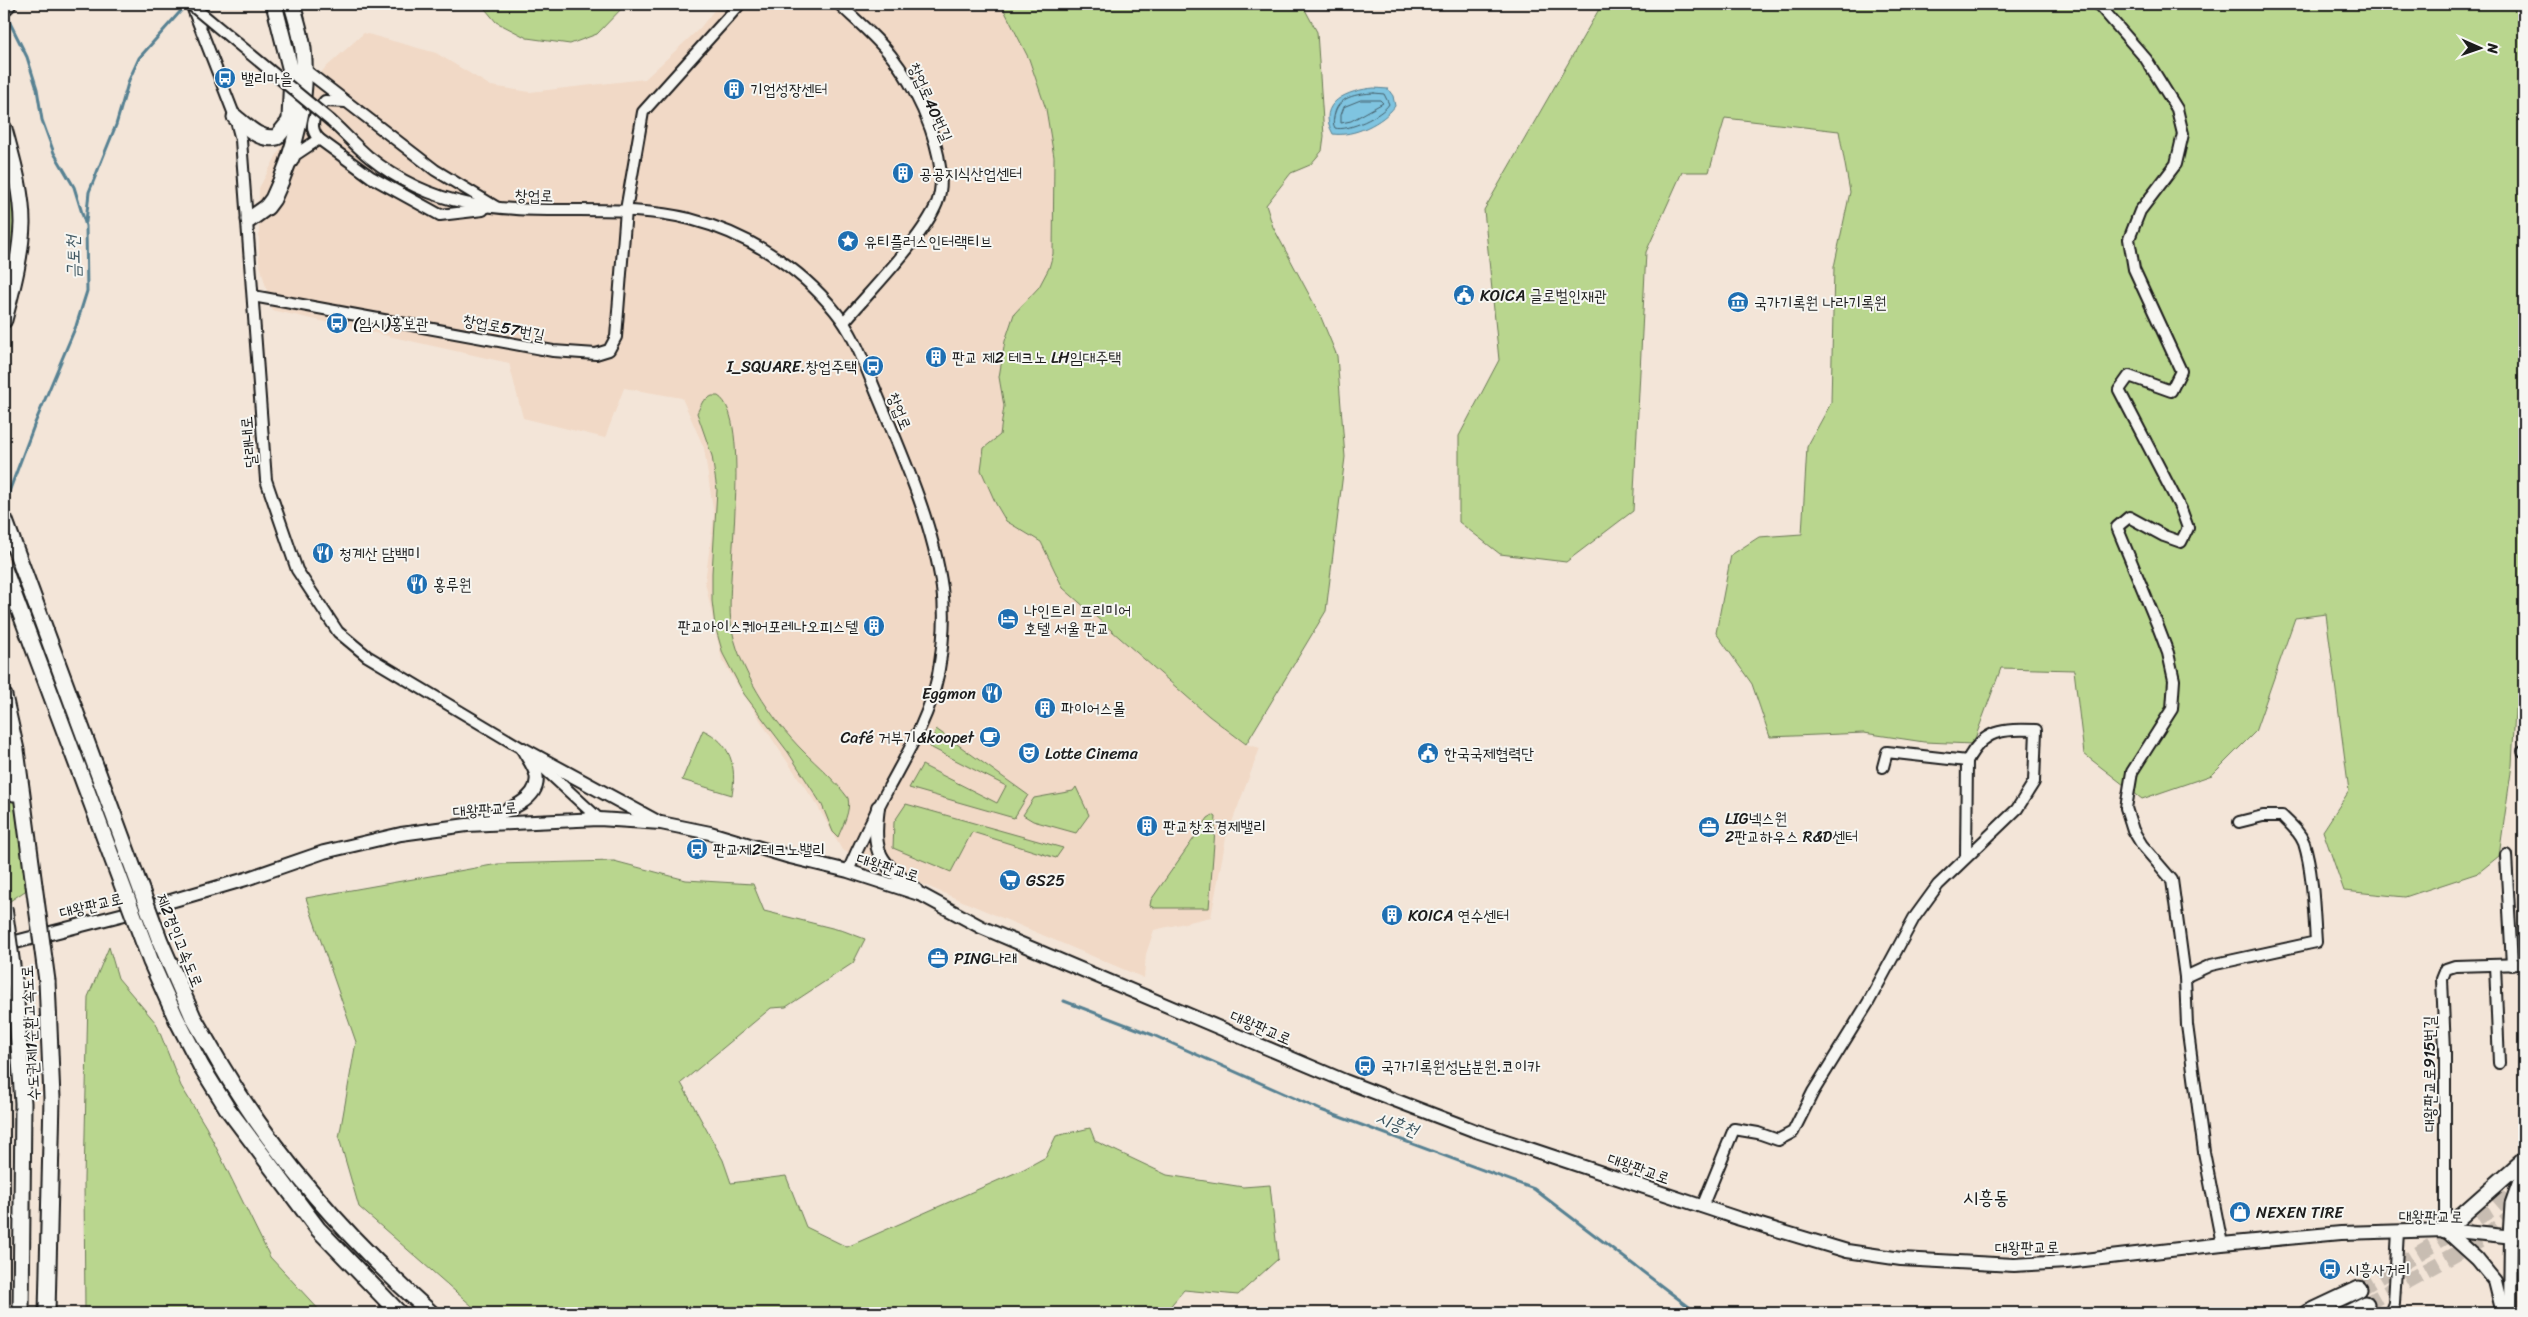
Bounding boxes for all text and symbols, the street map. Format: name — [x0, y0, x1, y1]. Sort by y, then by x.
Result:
north arrow — [2456, 22, 2506, 72]
text: N — [2480, 42, 2505, 54]
street label: 창업로40번길 — [900, 58, 961, 147]
place label: 밸리마을 — [241, 64, 293, 93]
bus stop icon: 밸리마을 — [213, 66, 237, 90]
place label: 기업성장센터 — [750, 75, 827, 104]
building icon: 기업성장센터 — [722, 77, 746, 101]
place label: 공공지식산업센터 — [919, 159, 1022, 188]
building icon: 공공지식산업센터 — [891, 161, 915, 185]
street label: 창업로 — [514, 181, 554, 210]
place label: 유티플러스인터랙티브 — [864, 227, 993, 256]
place icon: 유티플러스인터랙티브 — [836, 229, 860, 253]
water label: 금토천 — [57, 233, 89, 279]
place label: KOICA 글로벌인재관 — [1480, 281, 1607, 310]
public building icon: KOICA 글로벌인재관 — [1452, 283, 1476, 307]
place label: 국가기록원 나라기록원 — [1754, 288, 1887, 317]
museum icon: 국가기록원 나라기록원 — [1726, 290, 1750, 314]
street label: 창업로57번길 — [460, 305, 548, 350]
place label: (임시)홍보관 — [353, 309, 429, 338]
bus stop icon: (임시)홍보관 — [325, 311, 349, 335]
place label: 판교 제2 테크노 LH임대주택 — [952, 343, 1121, 372]
building icon: 판교 제2 테크노 LH임대주택 — [924, 345, 948, 369]
place label: I_SQUARE.창업주택 — [726, 352, 857, 381]
bus stop icon: I_SQUARE.창업주택 — [861, 354, 885, 378]
street label: 창업로 — [879, 388, 920, 435]
street label: 달래내로 — [232, 415, 265, 469]
place label: 청계산 담백미 — [339, 539, 420, 568]
restaurant icon: 청계산 담백미 — [311, 541, 335, 565]
place label: 홍루원 — [433, 570, 472, 599]
restaurant icon: 홍루원 — [405, 572, 429, 596]
place label: 나인트리 프리미어 호텔 서울 판교 — [1024, 596, 1131, 643]
hotel icon: 나인트리 프리미어 호텔 서울 판교 — [996, 607, 1020, 631]
place label: 판교아이스퀘어포레나오피스텔 — [678, 612, 858, 641]
building icon: 판교아이스퀘어포레나오피스텔 — [862, 614, 886, 638]
place label: Eggmon — [922, 679, 976, 708]
restaurant icon: Eggmon — [980, 681, 1004, 705]
place label: 파이어스몰 — [1061, 694, 1125, 723]
building icon: 파이어스몰 — [1033, 696, 1057, 720]
place label: Café 거부기&koopet — [840, 723, 975, 752]
cafe icon: Café 거부기&koopet — [978, 725, 1002, 749]
place label: Lotte Cinema — [1045, 739, 1139, 768]
place label: 한국국제협력단 — [1444, 739, 1534, 768]
theatre icon: Lotte Cinema — [1017, 741, 1041, 765]
public building icon: 한국국제협력단 — [1416, 741, 1440, 765]
street label: 대왕판교로 — [452, 793, 518, 826]
place label: LIG넥스원 2판교하우스 R&D센터 — [1725, 804, 1858, 851]
place label: 판교창조경제밸리 — [1163, 812, 1266, 841]
building icon: 판교창조경제밸리 — [1135, 814, 1159, 838]
office icon: LIG넥스원 2판교하우스 R&D센터 — [1697, 815, 1721, 839]
place label: 판교제2테크노밸리 — [713, 835, 825, 864]
bus stop icon: 판교제2테크노밸리 — [685, 837, 709, 861]
street label: 대왕판교로 — [853, 844, 923, 891]
place label: GS25 — [1026, 866, 1065, 895]
supermarket icon: GS25 — [998, 868, 1022, 892]
street label: 대왕판교로 — [56, 884, 126, 927]
street label: 제2경인고속도로 — [147, 889, 212, 992]
place label: KOICA 연수센터 — [1408, 901, 1509, 930]
building icon: KOICA 연수센터 — [1380, 903, 1404, 927]
place label: PING나래 — [954, 944, 1017, 973]
office icon: PING나래 — [926, 946, 950, 970]
street label: 수도권제1순환고속도로 — [12, 964, 49, 1101]
street label: 대왕판교로 — [1226, 1002, 1296, 1053]
street label: 대왕판교로915번길 — [2415, 1016, 2444, 1132]
place label: 국가기록원성남분원.코이카 — [1381, 1052, 1540, 1081]
bus stop icon: 국가기록원성남분원.코이카 — [1353, 1054, 1377, 1078]
water label: 시흥천 — [1371, 1102, 1424, 1147]
street label: 대왕판교로 — [1604, 1144, 1674, 1193]
district label: 시흥동 — [1963, 1181, 2009, 1214]
place label: NEXEN TIRE — [2256, 1198, 2344, 1227]
shop icon: NEXEN TIRE — [2228, 1200, 2252, 1224]
street label: 대왕판교로 — [2399, 1201, 2463, 1232]
street label: 대왕판교로 — [1995, 1232, 2059, 1263]
place label: 시흥사거리 — [2346, 1255, 2410, 1284]
bus stop icon: 시흥사거리 — [2318, 1257, 2342, 1281]

